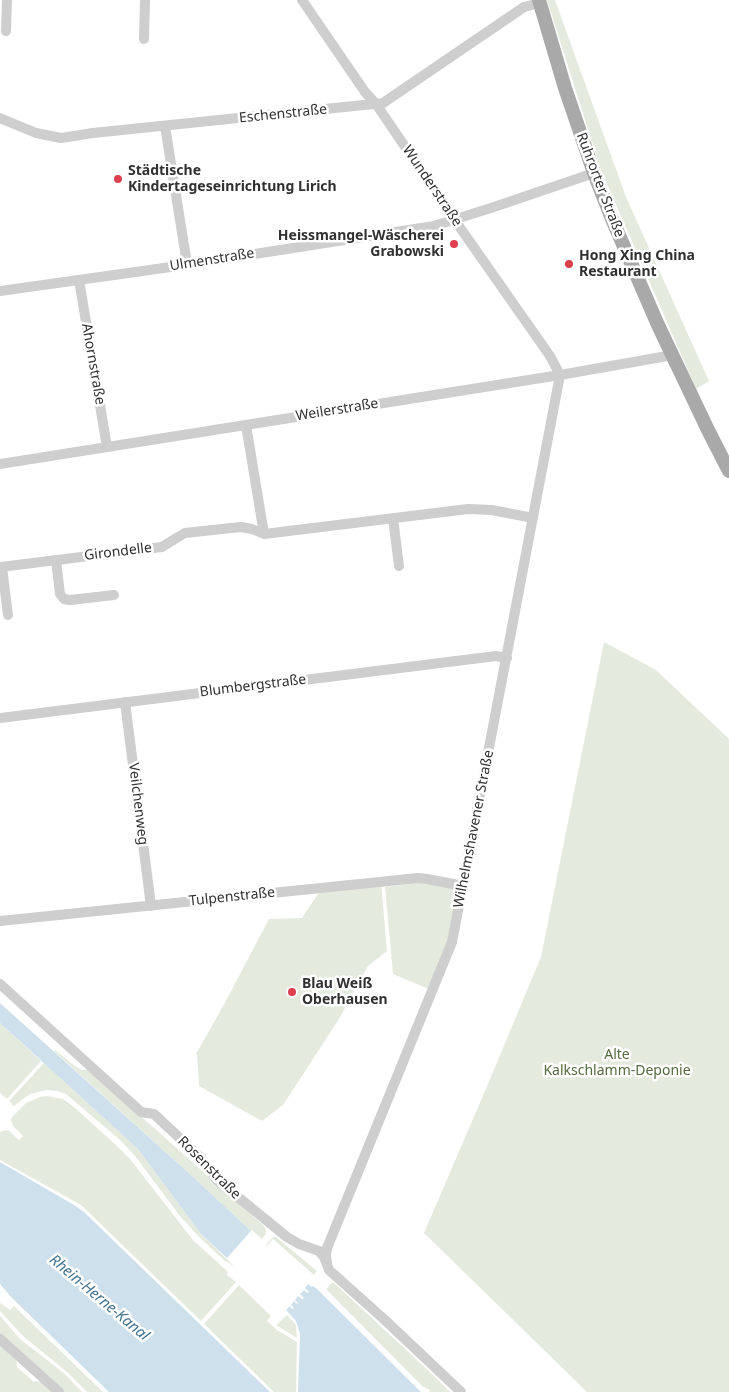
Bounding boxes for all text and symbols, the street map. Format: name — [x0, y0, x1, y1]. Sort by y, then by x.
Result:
street label: Eschenstraße — [238, 101, 328, 127]
street label: Ruhrorter Straße — [572, 130, 628, 240]
street label: Wunderstraße — [399, 142, 465, 230]
place label: Städtische Kindertageseinrichtung Lirich — [128, 163, 337, 196]
marker: Städtische Kindertageseinrichtung Lirich — [112, 173, 124, 185]
place label: Heissmangel-Wäscherei Grabowski — [278, 228, 444, 260]
marker: Heissmangel-Wäscherei Grabowski — [448, 238, 460, 250]
street label: Ulmenstraße — [169, 245, 255, 275]
place label: Hong Xing China Restaurant — [579, 248, 695, 280]
marker: Hong Xing China Restaurant — [563, 258, 575, 270]
street label: Ahornstraße — [78, 322, 108, 406]
street label: Weilerstraße — [295, 395, 379, 425]
street label: Girondelle — [83, 540, 153, 564]
street label: Blumbergstraße — [199, 671, 307, 701]
street label: Wilhelmshavener Straße — [450, 749, 498, 909]
street label: Veilchenweg — [125, 762, 151, 846]
street label: Tulpenstraße — [188, 884, 276, 910]
place label: Blau Weiß Oberhausen — [302, 976, 388, 1009]
marker: Blau Weiß Oberhausen — [286, 986, 298, 998]
park label: Alte Kalkschlamm-Deponie — [543, 1047, 691, 1080]
street label: Rosenstraße — [174, 1133, 244, 1203]
water label: Rhein-Herne-Kanal — [46, 1251, 152, 1345]

